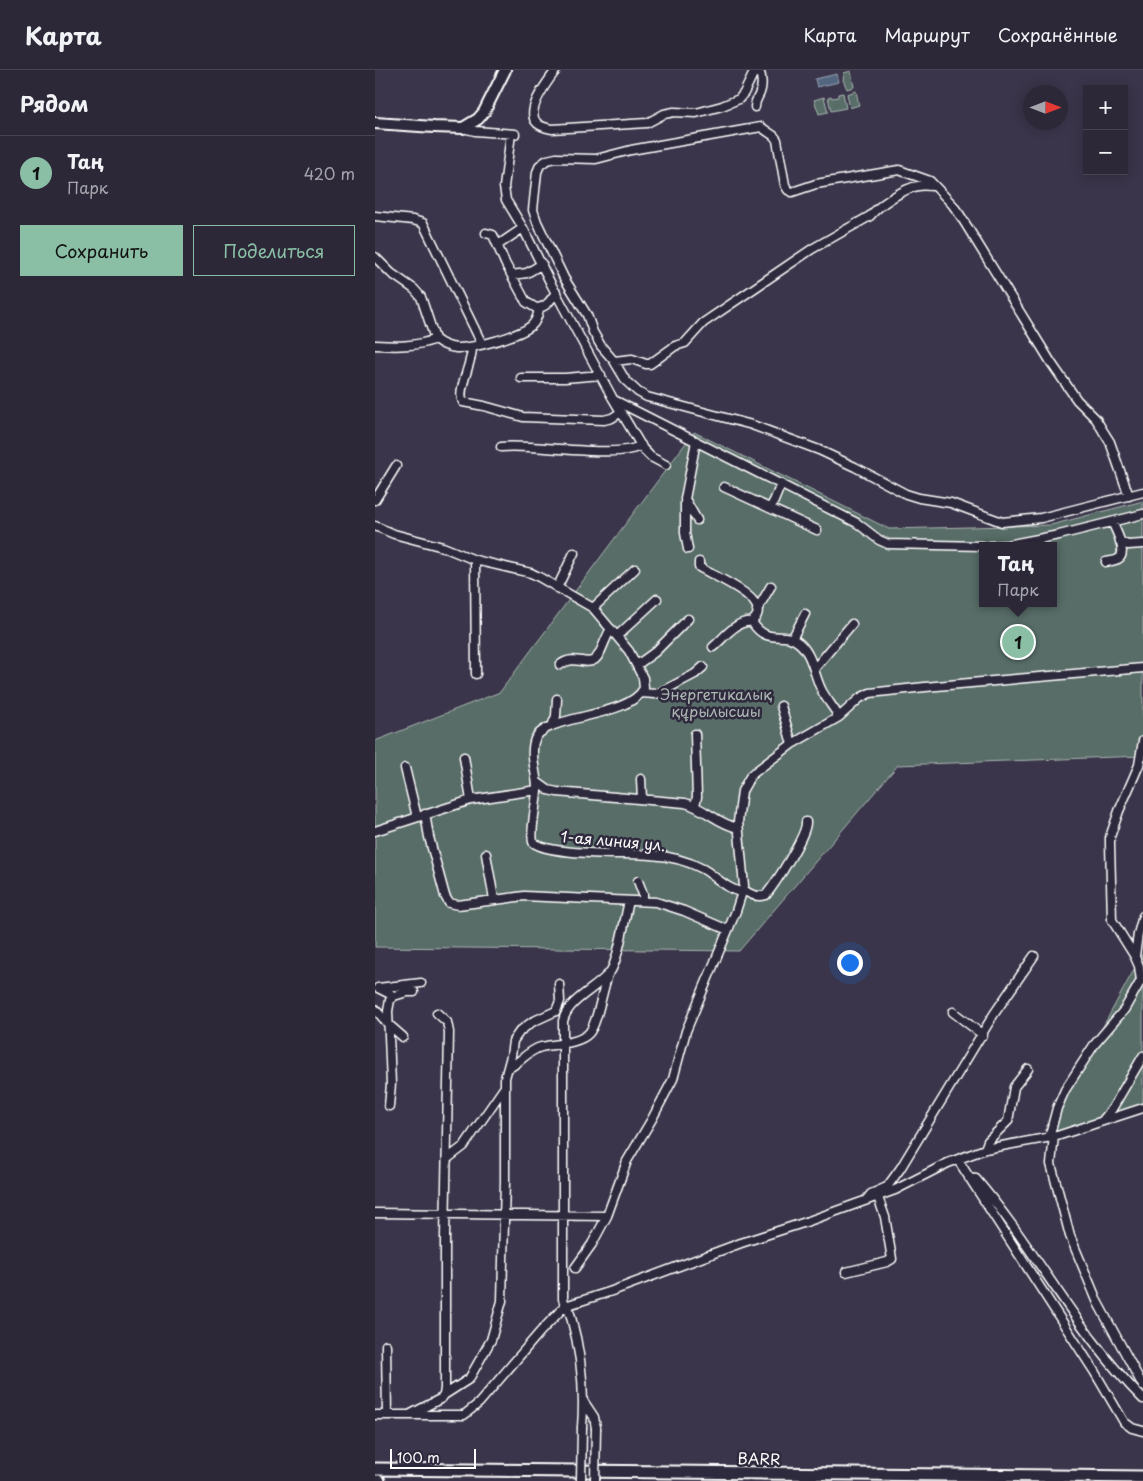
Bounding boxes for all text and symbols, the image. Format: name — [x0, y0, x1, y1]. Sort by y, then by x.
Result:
text: Карта — [25, 17, 102, 53]
text: Карта — [804, 21, 856, 48]
text: Маршрут — [884, 21, 970, 48]
text: Сохранённые — [998, 21, 1118, 48]
north arrow — [1023, 85, 1068, 130]
map controls — [1083, 85, 1128, 175]
button: + — [1083, 85, 1128, 130]
text: Рядом — [20, 87, 88, 119]
button: − — [1083, 130, 1128, 175]
text: Таң — [67, 147, 103, 175]
text: 1 — [32, 161, 40, 185]
text: 420 m — [304, 161, 355, 185]
text: Парк — [67, 175, 108, 199]
button: Сохранить — [20, 225, 183, 276]
button: Поделиться — [193, 225, 355, 276]
popup — [979, 542, 1057, 607]
text: Таң — [997, 549, 1034, 577]
text: Парк — [997, 577, 1039, 601]
pin: 1 — [1002, 623, 1034, 661]
park label: Энергетикалық құрылысшы — [660, 682, 772, 722]
street label: 1-ая линия ул. — [560, 824, 666, 856]
your location — [837, 950, 863, 976]
scale bar — [390, 1446, 476, 1469]
street label: BARR — [737, 1446, 781, 1470]
text: 100 m — [397, 1447, 440, 1468]

